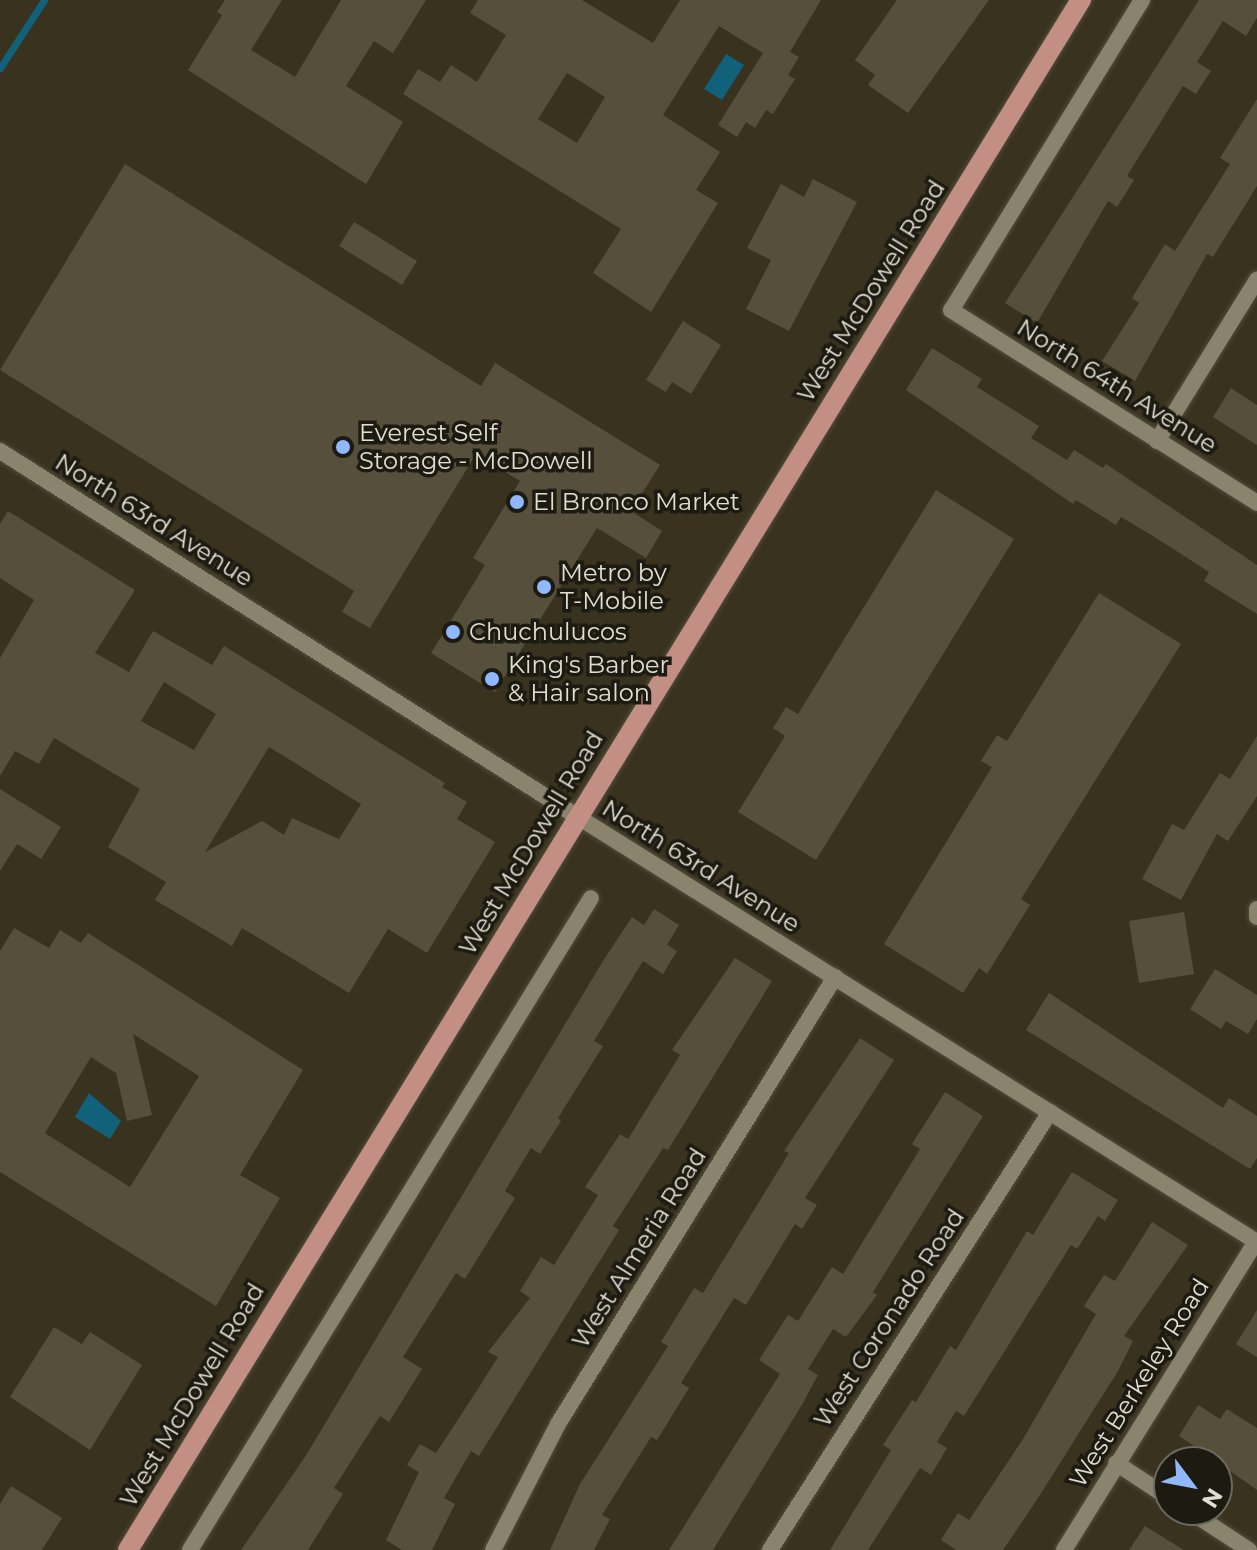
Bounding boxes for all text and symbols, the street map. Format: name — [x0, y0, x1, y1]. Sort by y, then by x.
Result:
street label: West McDowell Road — [791, 175, 951, 407]
street label: North 64th Avenue — [1012, 313, 1222, 459]
place label: Everest Self Storage - McDowell — [359, 419, 593, 475]
marker: Everest Self Storage - McDowell — [334, 438, 352, 456]
street label: North 63rd Avenue — [50, 448, 258, 592]
place label: El Bronco Market — [533, 488, 740, 516]
marker: El Bronco Market — [508, 493, 526, 511]
place label: Metro by T-Mobile — [560, 559, 667, 615]
marker: Metro by T-Mobile — [535, 578, 553, 596]
place label: Chuchulucos — [469, 618, 627, 646]
marker: Chuchulucos — [444, 623, 462, 641]
place label: King's Barber & Hair salon — [508, 651, 669, 707]
marker: King's Barber & Hair salon — [483, 670, 501, 688]
street label: West McDowell Road — [453, 726, 609, 960]
street label: North 63rd Avenue — [597, 794, 805, 938]
street label: West Almeria Road — [566, 1143, 712, 1353]
street label: West Coronado Road — [808, 1204, 970, 1432]
street label: West Berkeley Road — [1063, 1273, 1215, 1493]
street label: West McDowell Road — [114, 1278, 270, 1512]
north arrow — [1153, 1446, 1233, 1526]
text: N — [1196, 1483, 1228, 1513]

